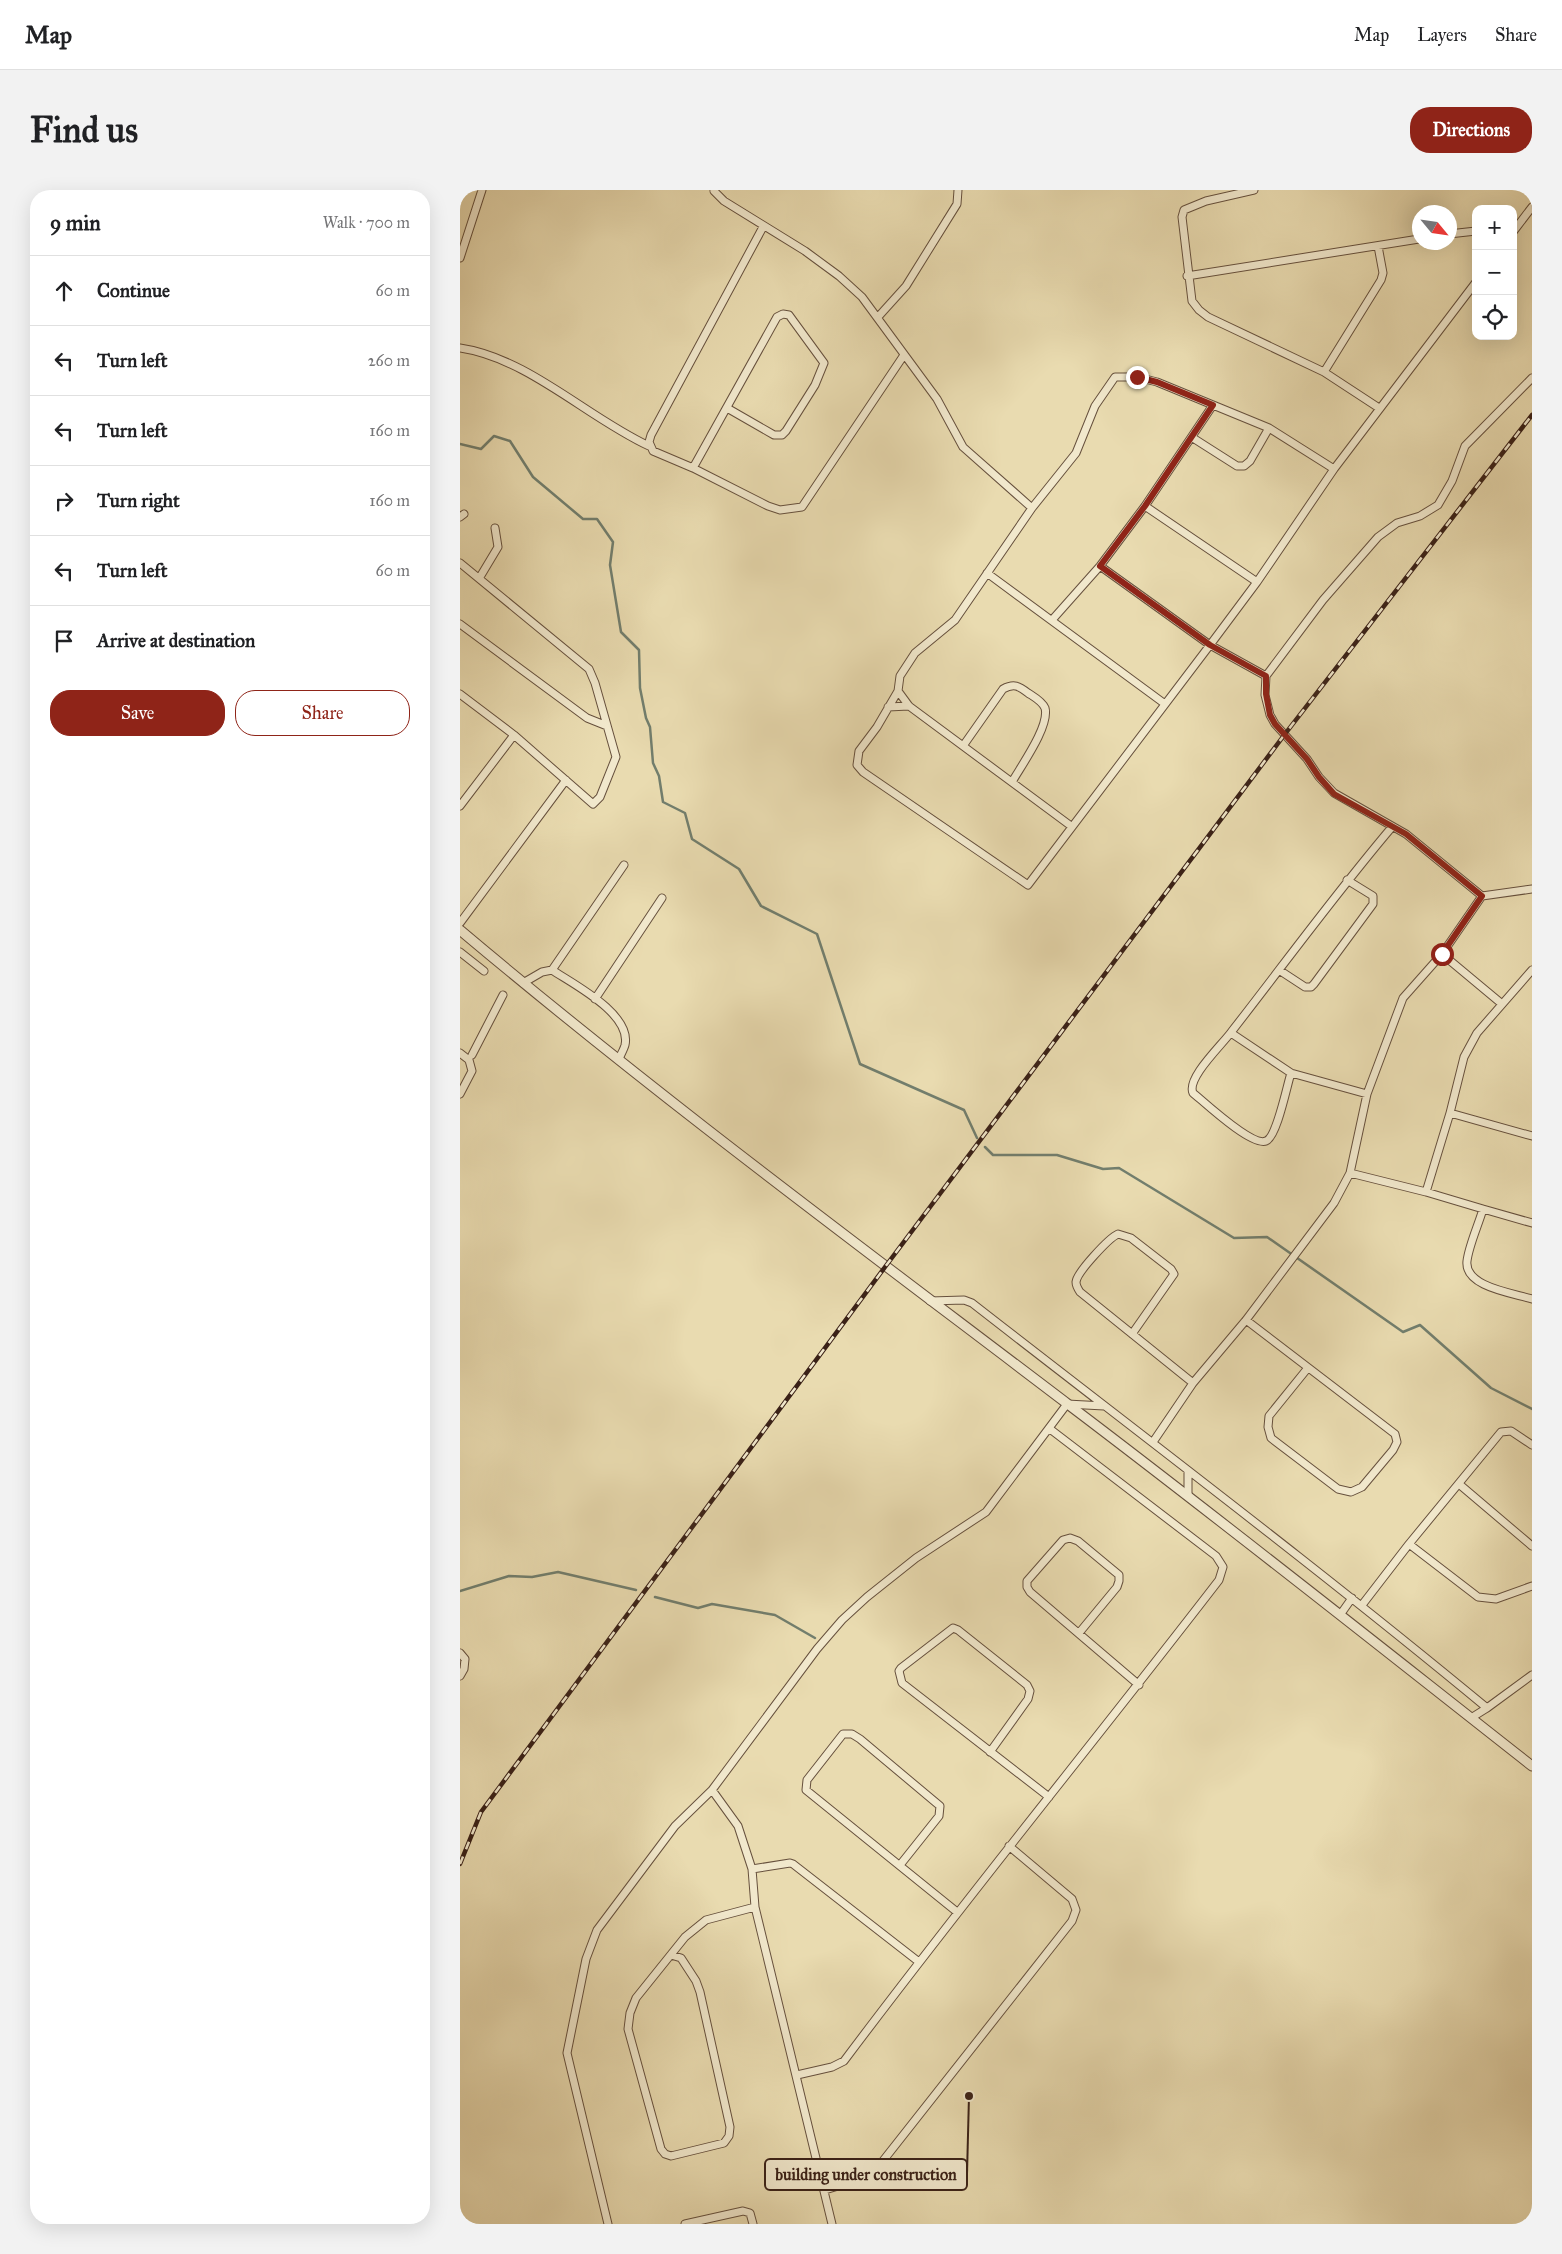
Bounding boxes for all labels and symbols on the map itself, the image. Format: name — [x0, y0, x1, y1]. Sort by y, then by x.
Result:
north arrow — [1412, 205, 1457, 250]
route end — [1126, 366, 1149, 389]
route start — [1431, 943, 1454, 966]
callout: building under construction — [765, 2159, 967, 2190]
text: building under construction — [774, 2165, 957, 2185]

